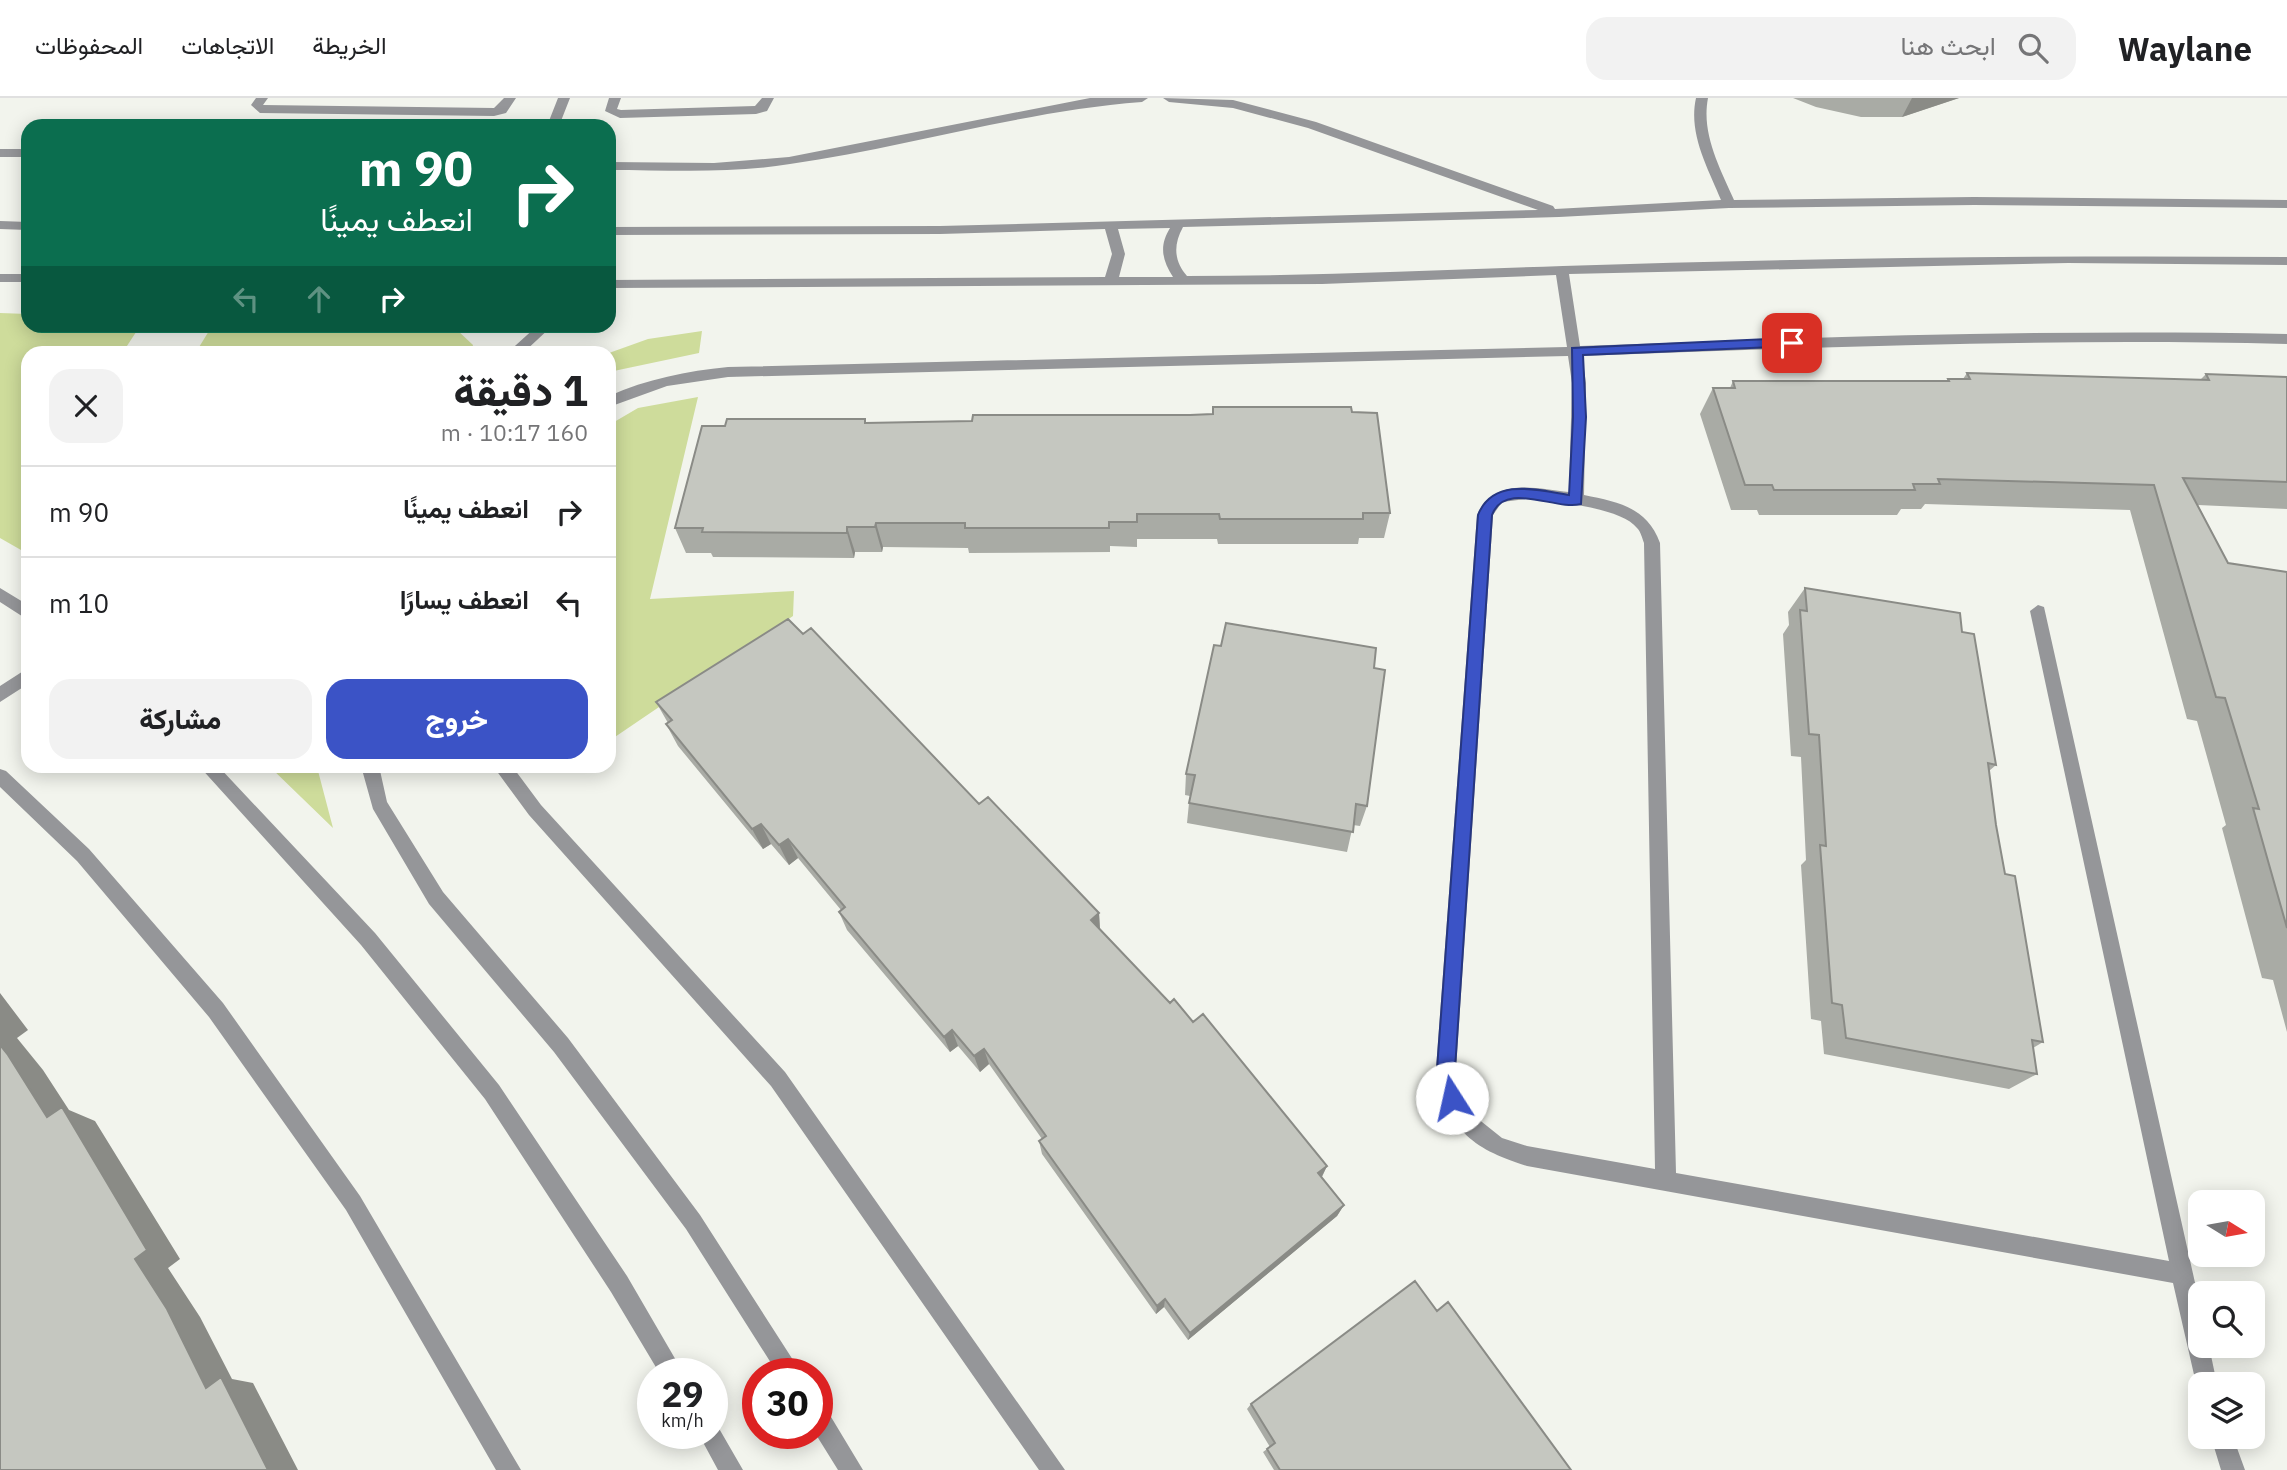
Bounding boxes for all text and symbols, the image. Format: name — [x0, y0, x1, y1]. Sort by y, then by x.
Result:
search box — [1586, 17, 2076, 80]
text: Waylane — [2118, 27, 2252, 70]
text: ابحث هنا — [1900, 28, 1996, 62]
text: المحفوظات — [35, 29, 143, 61]
text: الاتجاهات — [181, 29, 274, 61]
text: الخريطة — [312, 29, 387, 61]
icon: search — [2014, 29, 2052, 67]
text: 90 m — [359, 136, 473, 199]
icon: right — [497, 147, 588, 238]
text: انعطف يمينًا — [320, 198, 473, 240]
icon: left — [227, 280, 265, 318]
icon: ahead — [300, 280, 338, 318]
icon: right — [373, 280, 411, 318]
pin — [1762, 313, 1822, 373]
icon: arrive — [1773, 324, 1811, 362]
text: 1 دقيقة — [453, 363, 588, 418]
button: close — [49, 369, 123, 443]
text: 160 m · 10:17 — [441, 417, 588, 447]
text: انعطف يمينًا — [403, 491, 529, 525]
icon: right — [550, 493, 588, 531]
text: 90 m — [49, 495, 109, 529]
text: انعطف يسارًا — [400, 582, 529, 616]
icon: left — [550, 584, 588, 622]
text: 10 m — [49, 586, 109, 620]
button: مشاركة — [49, 679, 312, 759]
button: خروج — [326, 679, 588, 759]
position arrow — [1415, 1061, 1489, 1135]
north arrow — [2188, 1190, 2264, 1267]
map controls — [2188, 1190, 2265, 1449]
button: search — [2188, 1281, 2265, 1358]
speed limit sign: 30 — [742, 1358, 833, 1449]
text: 29 — [661, 1371, 704, 1417]
button: layers — [2188, 1372, 2265, 1449]
text: km/h — [661, 1409, 704, 1432]

